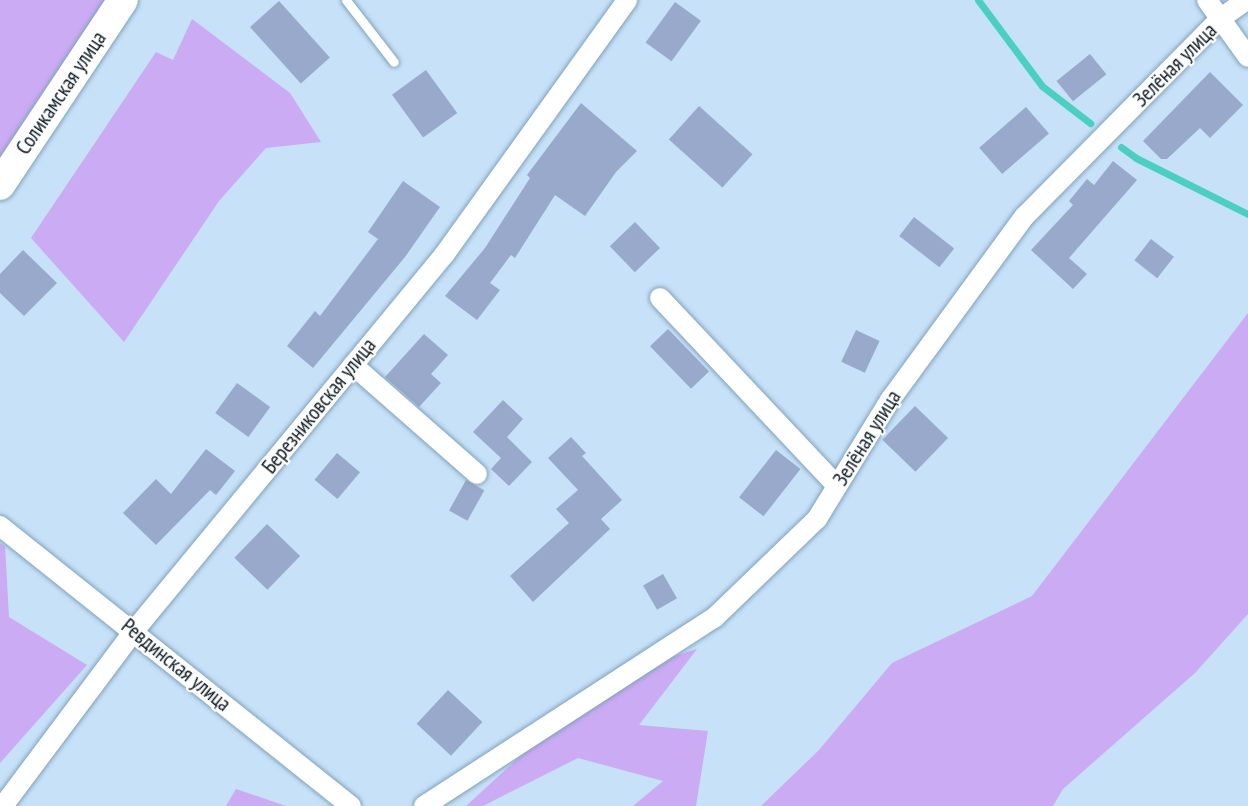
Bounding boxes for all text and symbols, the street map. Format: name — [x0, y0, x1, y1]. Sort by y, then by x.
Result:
street label: Зелёная улица — [1128, 18, 1222, 112]
street label: Соликамская улица — [11, 27, 111, 159]
street label: Березниковская улица — [257, 333, 381, 479]
street label: Зелёная улица — [828, 386, 906, 490]
street label: Ревдинская улица — [116, 613, 236, 717]

